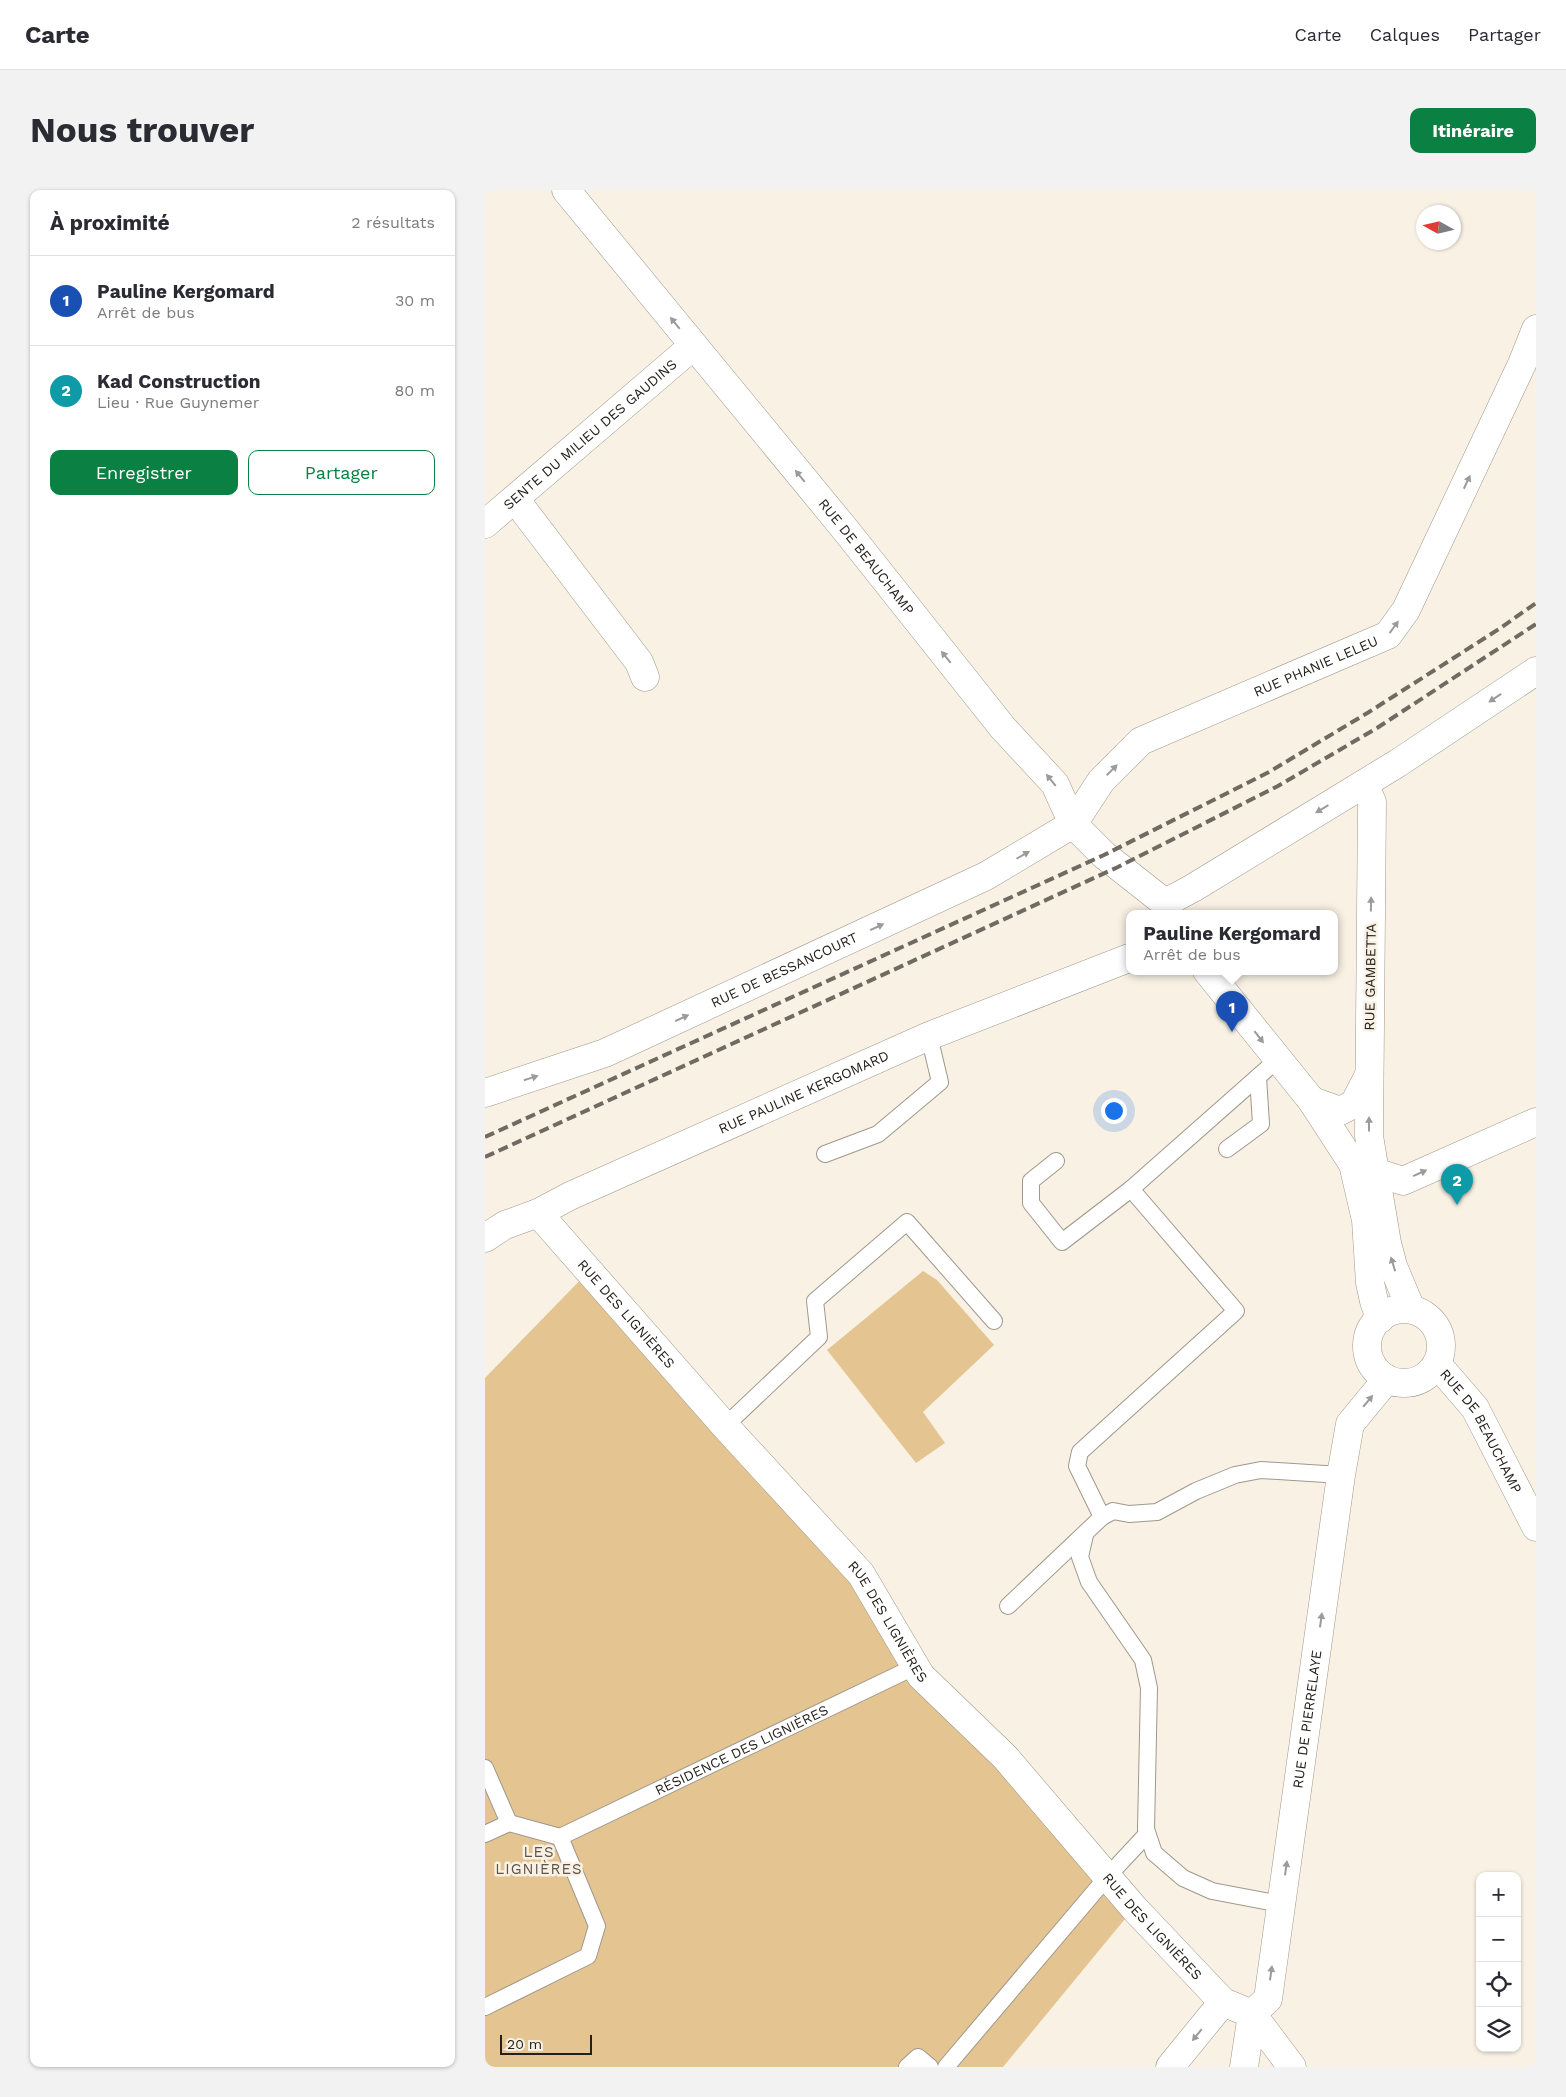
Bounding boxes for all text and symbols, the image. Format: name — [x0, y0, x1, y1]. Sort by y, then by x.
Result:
text: Carte — [25, 21, 90, 49]
text: Carte — [1294, 24, 1342, 45]
text: Calques — [1370, 24, 1440, 45]
text: Partager — [1468, 24, 1541, 45]
button: Itinéraire — [1410, 108, 1536, 153]
text: Nous trouver — [30, 109, 254, 151]
north arrow — [1416, 205, 1461, 250]
text: À proximité — [50, 210, 170, 235]
text: 2 résultats — [351, 213, 435, 232]
text: Pauline Kergomard — [97, 280, 275, 303]
text: 1 — [63, 291, 69, 310]
text: 30 m — [395, 291, 435, 310]
text: Arrêt de bus — [97, 303, 195, 322]
one-way arrow — [669, 317, 680, 330]
street label: SENTE DU MILIEU DES GAUDINS — [500, 356, 680, 513]
text: Kad Construction — [97, 370, 261, 393]
text: 2 — [61, 381, 71, 400]
text: 80 m — [394, 381, 435, 400]
text: Lieu · Rue Guynemer — [97, 393, 259, 412]
button: Enregistrer — [50, 450, 238, 495]
button: Partager — [248, 450, 435, 495]
one-way arrow — [795, 469, 806, 482]
one-way arrow — [1463, 475, 1471, 489]
street label: RUE DE BEAUCHAMP — [815, 496, 918, 618]
one-way arrow — [1389, 620, 1399, 634]
street label: RUE PHANIE LELEU — [1251, 632, 1380, 700]
one-way arrow — [940, 651, 951, 664]
one-way arrow — [1489, 693, 1502, 703]
one-way arrow — [1106, 765, 1118, 777]
one-way arrow — [1046, 774, 1057, 787]
one-way arrow — [1316, 804, 1329, 813]
one-way arrow — [1016, 851, 1029, 860]
one-way arrow — [1367, 896, 1375, 912]
popup — [1126, 910, 1338, 975]
one-way arrow — [870, 922, 884, 930]
text: Pauline Kergomard — [1143, 922, 1321, 945]
street label: RUE GAMBETTA — [1361, 923, 1379, 1031]
street label: RUE DE BESSANCOURT — [708, 929, 860, 1011]
text: Arrêt de bus — [1143, 945, 1241, 964]
pin: 1 — [1216, 991, 1248, 1032]
one-way arrow — [675, 1013, 689, 1021]
one-way arrow — [1254, 1030, 1264, 1044]
street label: RUE PAULINE KERGOMARD — [716, 1047, 891, 1137]
one-way arrow — [524, 1074, 539, 1081]
your location — [1101, 1098, 1127, 1124]
one-way arrow — [1365, 1116, 1373, 1132]
pin: 2 — [1441, 1164, 1473, 1205]
one-way arrow — [1413, 1169, 1427, 1177]
street label: RUE DES LIGNIÈRES — [575, 1256, 678, 1371]
one-way arrow — [1388, 1256, 1396, 1271]
street label: RUE DE BEAUCHAMP — [1437, 1366, 1525, 1496]
one-way arrow — [1362, 1395, 1373, 1408]
street label: RUE DES LIGNIÈRES — [845, 1558, 931, 1686]
one-way arrow — [1317, 1612, 1325, 1628]
street label: RUE DE PIERRELAYE — [1289, 1649, 1325, 1789]
street label: RÉSIDENCE DES LIGNIÈRES — [652, 1702, 831, 1798]
district label: LES LIGNIÈRES — [495, 1843, 583, 1878]
one-way arrow — [1282, 1860, 1290, 1876]
street label: RUE DES LIGNIÈRES — [1100, 1870, 1205, 1983]
map controls — [1476, 1872, 1521, 2052]
button: + — [1476, 1872, 1521, 1917]
button: − — [1476, 1917, 1521, 1962]
button: locate — [1476, 1962, 1521, 2007]
one-way arrow — [1268, 1965, 1276, 1981]
button: layers — [1476, 2007, 1521, 2052]
one-way arrow — [1191, 2028, 1202, 2041]
scale bar — [500, 2032, 593, 2055]
text: 20 m — [507, 2036, 542, 2052]

